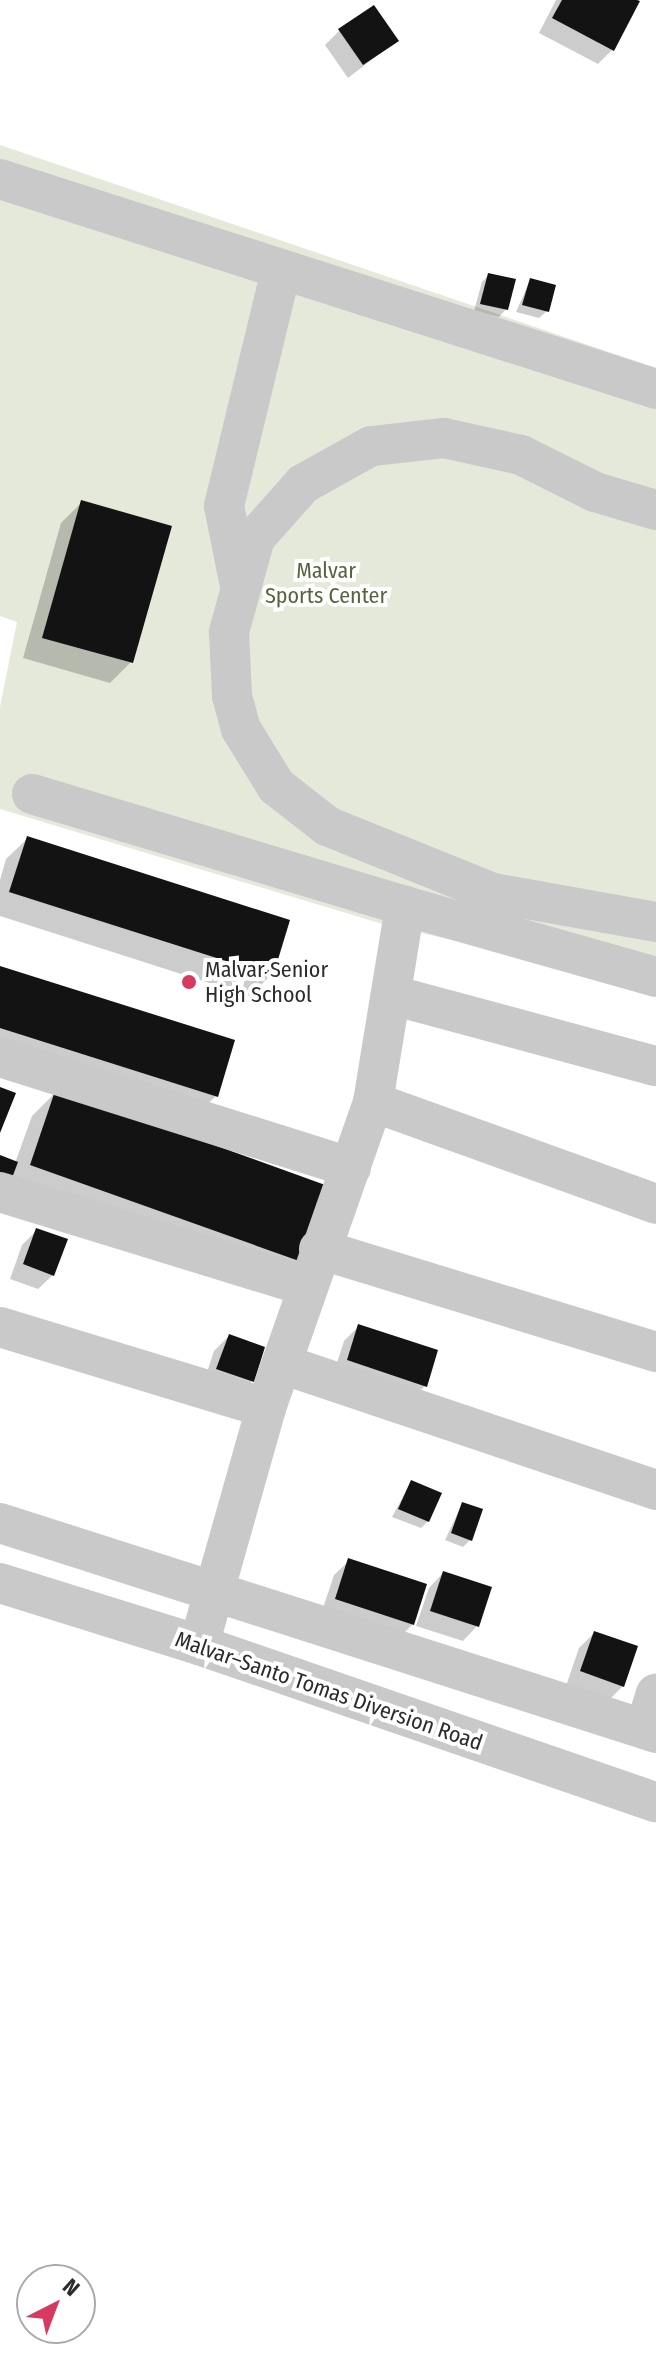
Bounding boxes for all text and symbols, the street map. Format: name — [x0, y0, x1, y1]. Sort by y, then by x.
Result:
park label: Malvar Sports Center — [265, 557, 387, 608]
place label: Malvar Senior High School — [205, 956, 328, 1008]
marker: Malvar Senior High School — [180, 973, 198, 991]
street label: Malvar–Santo Tomas Diversion Road — [172, 1626, 486, 1756]
north arrow — [16, 2264, 96, 2344]
text: N — [57, 2273, 85, 2302]

